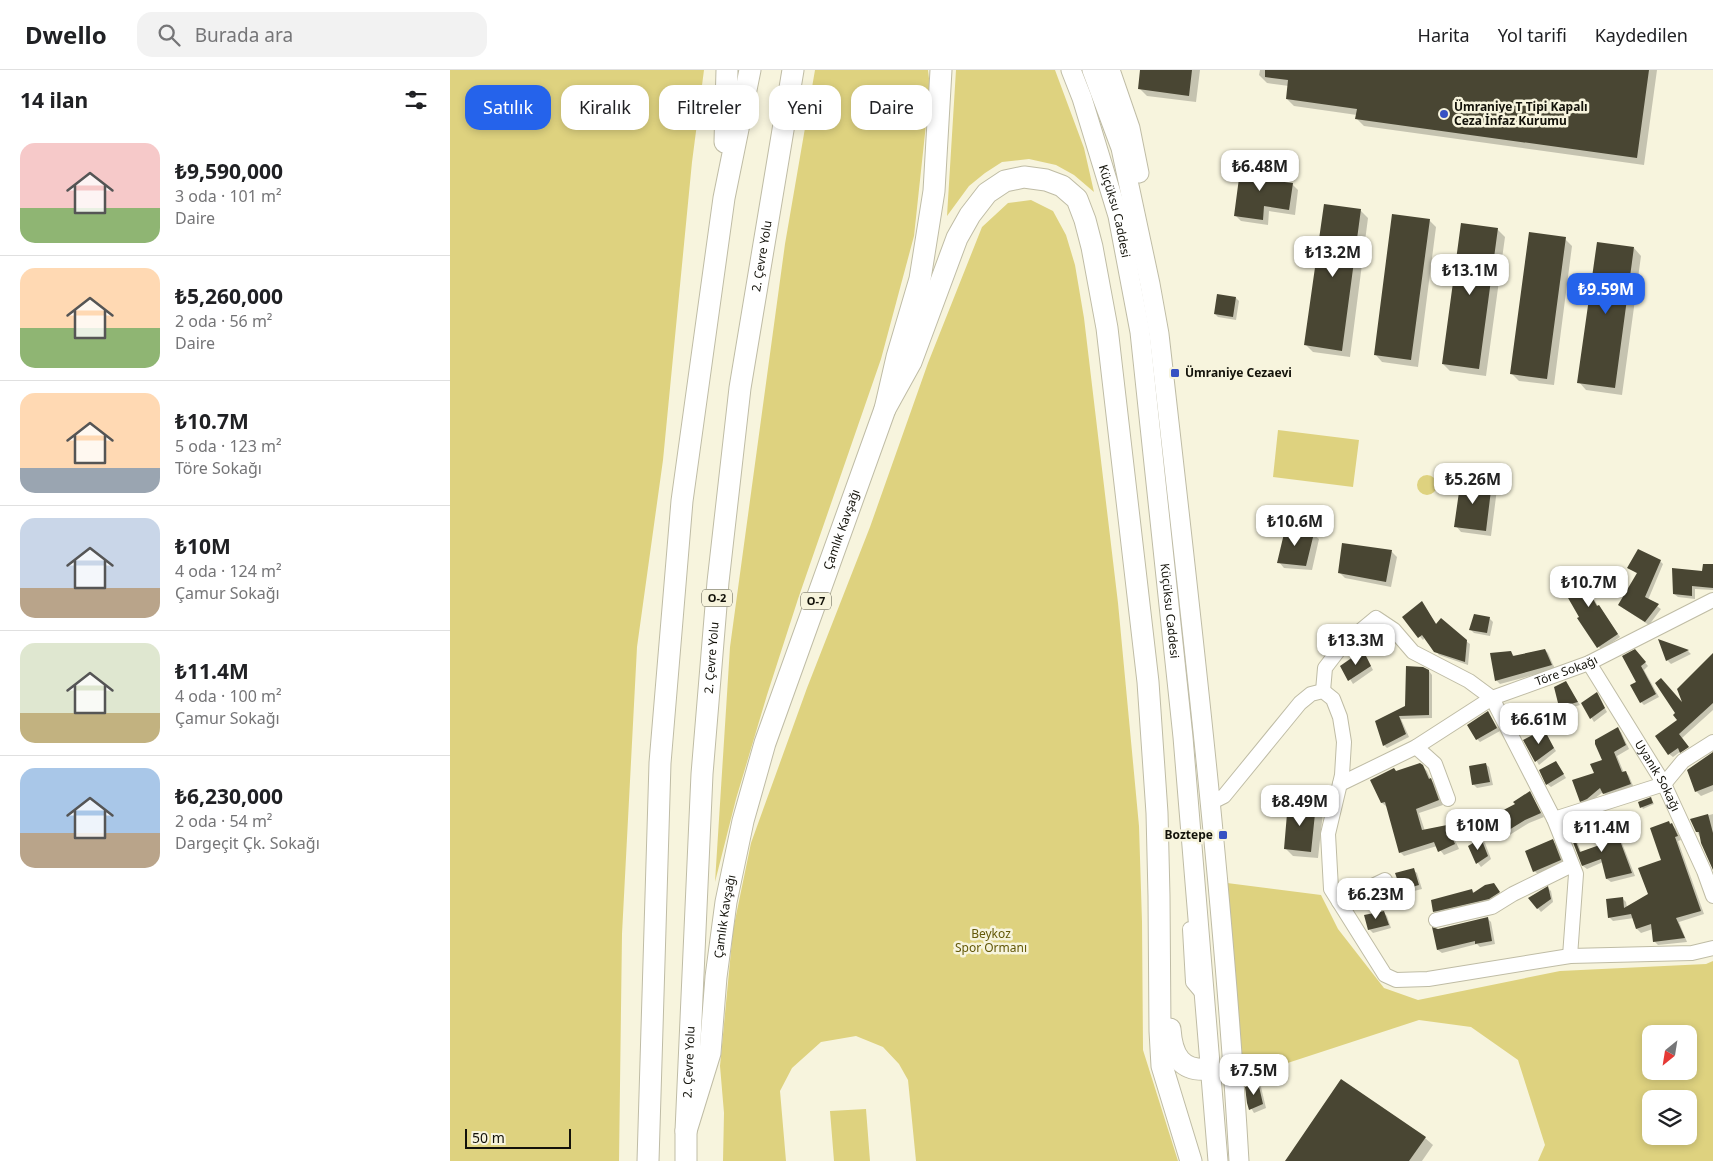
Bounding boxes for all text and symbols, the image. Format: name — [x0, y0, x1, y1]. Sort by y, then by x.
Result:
search box — [137, 12, 487, 57]
text: Dwello — [25, 18, 107, 51]
icon: search — [155, 21, 183, 49]
text: Burada ara — [195, 22, 293, 48]
text: Harita — [1418, 23, 1470, 47]
text: Yol tarifi — [1498, 23, 1567, 47]
text: Kaydedilen — [1595, 23, 1688, 47]
chip: Satılık — [465, 85, 551, 130]
chip: Kiralık — [561, 85, 649, 130]
chip: Filtreler — [659, 85, 759, 130]
chip: Yeni — [769, 85, 841, 130]
chip: Daire — [851, 85, 932, 130]
text: 14 ilan — [20, 86, 88, 114]
icon: filters — [402, 86, 430, 114]
place label: Ümraniye T Tipi Kapalı Ceza İnfaz Kurumu — [1454, 98, 1588, 129]
marker: Ümraniye T Tipi Kapalı Ceza İnfaz Kurumu — [1438, 108, 1450, 120]
pin: ₺6.48M — [1219, 150, 1301, 192]
text: ₺6.48M — [1232, 155, 1288, 177]
text: ₺9,590,000 — [175, 157, 283, 185]
street label: Küçüksu Caddesi — [1095, 162, 1135, 259]
icon: home — [60, 163, 120, 223]
text: 3 oda · 101 m² — [175, 185, 282, 207]
text: Daire — [175, 207, 215, 229]
street label: 2. Çevre Yolu — [747, 219, 776, 293]
pin: ₺13.2M — [1292, 236, 1374, 278]
text: ₺13.2M — [1305, 241, 1361, 263]
pin: ₺13.1M — [1429, 254, 1511, 296]
text: ₺13.1M — [1442, 259, 1498, 281]
pin: ₺9.59M — [1565, 272, 1647, 315]
text: ₺9.59M — [1578, 278, 1634, 300]
text: ₺5,260,000 — [175, 282, 283, 310]
icon: home — [60, 288, 120, 348]
text: 2 oda · 56 m² — [175, 310, 272, 332]
text: Daire — [175, 332, 215, 354]
place label: Ümraniye Cezaevi — [1185, 364, 1292, 381]
marker: Ümraniye Cezaevi — [1169, 367, 1181, 379]
text: ₺10.7M — [175, 407, 249, 435]
icon: home — [60, 413, 120, 473]
text: 5 oda · 123 m² — [175, 435, 282, 457]
text: Töre Sokağı — [175, 457, 262, 479]
pin: ₺5.26M — [1432, 462, 1514, 505]
text: ₺5.26M — [1445, 468, 1501, 490]
street label: Çamlık Kavşağı — [819, 487, 863, 572]
pin: ₺10.6M — [1254, 504, 1336, 547]
text: ₺10.6M — [1267, 510, 1323, 532]
text: ₺10M — [175, 532, 231, 560]
icon: home — [60, 538, 120, 598]
text: 4 oda · 124 m² — [175, 560, 282, 582]
street label: Küçüksu Caddesi — [1157, 562, 1184, 659]
pin: ₺10.7M — [1548, 566, 1630, 608]
text: ₺10.7M — [1561, 571, 1617, 593]
text: Çamur Sokağı — [175, 582, 280, 604]
road number: O-2 — [702, 590, 732, 606]
road number: O-7 — [801, 592, 831, 610]
street label: 2. Çevre Yolu — [700, 621, 723, 694]
pin: ₺13.3M — [1315, 624, 1397, 666]
text: ₺13.3M — [1328, 629, 1384, 651]
street label: Töre Sokağı — [1533, 651, 1600, 690]
text: ₺11.4M — [175, 657, 249, 685]
icon: home — [60, 663, 120, 723]
text: 4 oda · 100 m² — [175, 685, 282, 707]
pin: ₺6.61M — [1498, 702, 1580, 745]
text: Çamur Sokağı — [175, 707, 280, 729]
text: ₺6.61M — [1511, 708, 1567, 730]
street label: Uyanık Sokağı — [1631, 737, 1684, 814]
text: ₺6,230,000 — [175, 782, 283, 810]
pin: ₺8.49M — [1259, 784, 1341, 827]
icon: home — [60, 788, 120, 848]
text: ₺8.49M — [1272, 790, 1328, 812]
pin: ₺10M — [1448, 808, 1508, 851]
text: 2 oda · 54 m² — [175, 810, 272, 832]
pin: ₺11.4M — [1561, 810, 1643, 853]
text: ₺10M — [1457, 814, 1499, 836]
text: ₺11.4M — [1574, 816, 1630, 838]
place label: Boztepe — [1165, 826, 1213, 843]
marker: Boztepe — [1217, 829, 1229, 841]
text: Dargeçit Çk. Sokağı — [175, 832, 320, 854]
street label: Çamlık Kavşağı — [710, 873, 740, 959]
pin: ₺6.23M — [1335, 878, 1417, 920]
text: ₺6.23M — [1348, 883, 1404, 905]
park label: Beykoz Spor Ormanı — [955, 925, 1027, 956]
north arrow — [1642, 1025, 1698, 1080]
map controls — [1642, 1025, 1697, 1145]
street label: 2. Çevre Yolu — [678, 1026, 699, 1098]
pin: ₺7.5M — [1219, 1054, 1289, 1096]
text: ₺7.5M — [1230, 1059, 1278, 1081]
button: layers — [1642, 1090, 1697, 1145]
scale bar — [465, 1126, 571, 1149]
text: 50 m — [472, 1128, 505, 1147]

